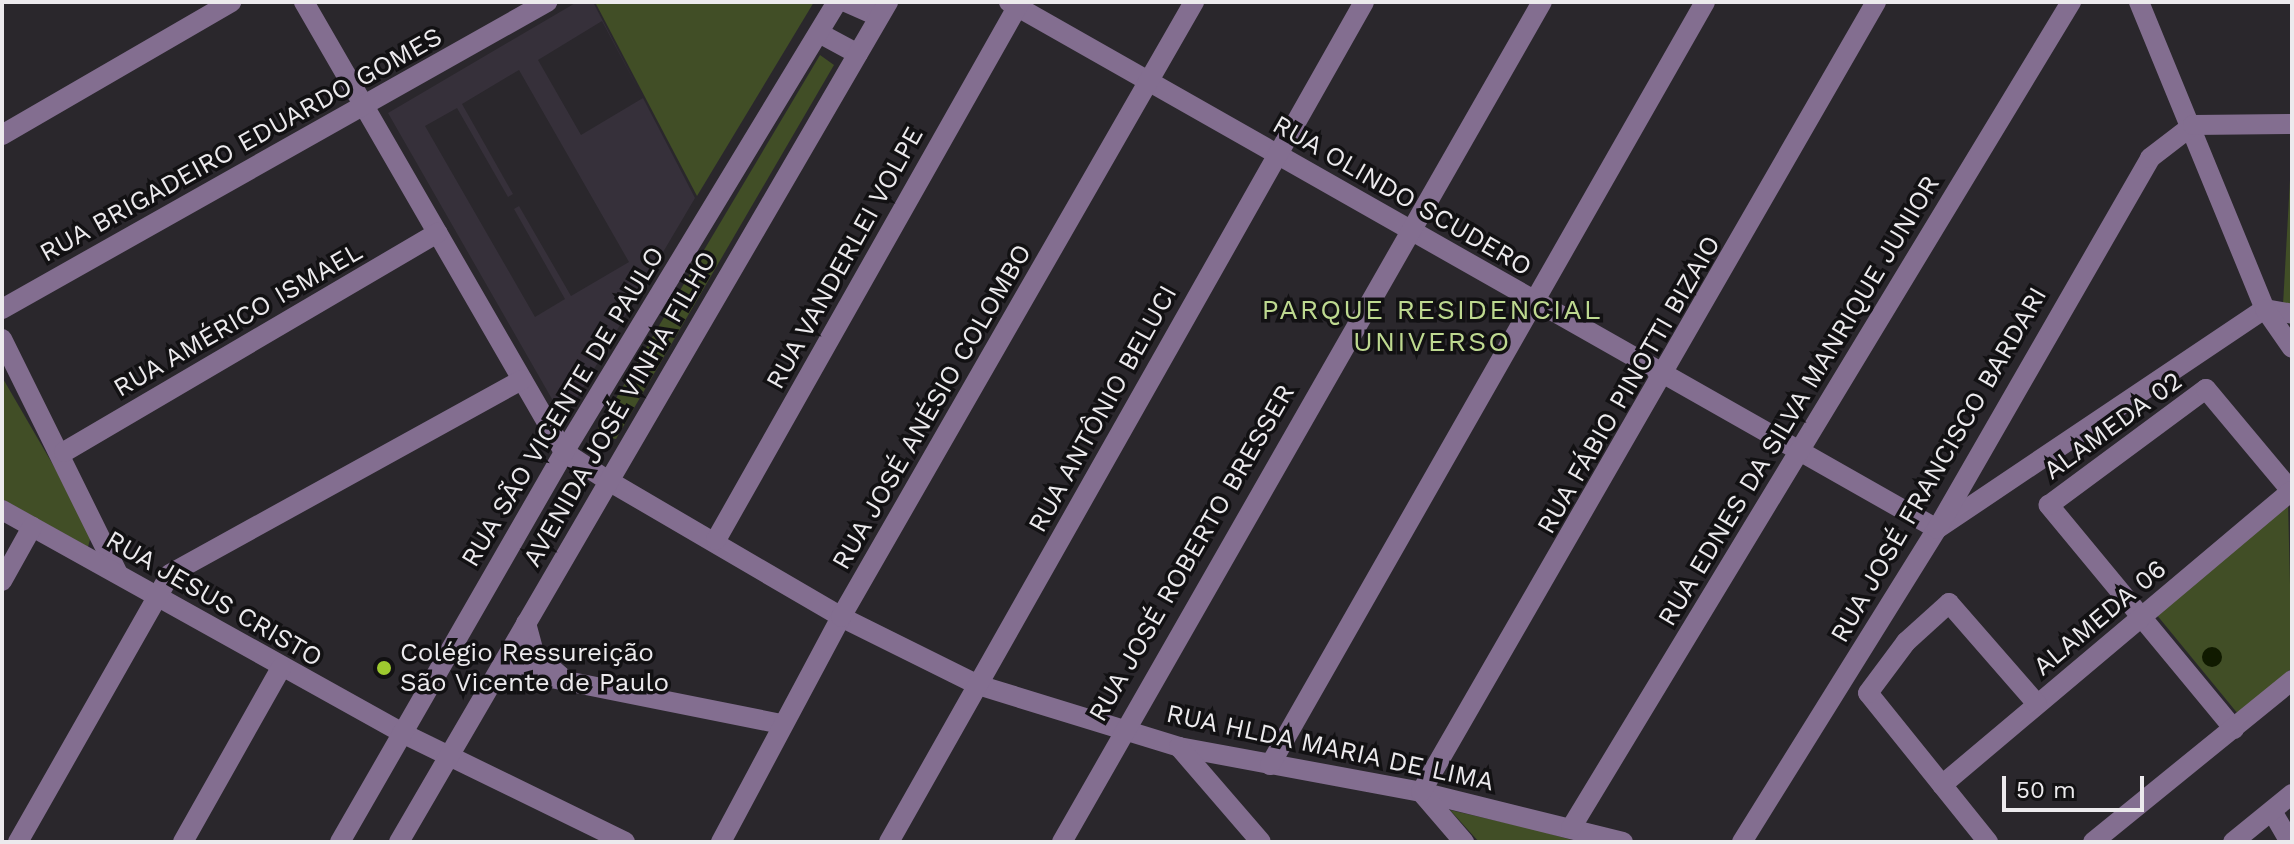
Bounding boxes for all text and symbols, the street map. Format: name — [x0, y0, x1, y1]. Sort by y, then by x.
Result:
street label: RUA BRIGADEIRO EDUARDO GOMES — [34, 21, 448, 269]
street label: RUA OLINDO SCUDERO — [1267, 109, 1537, 283]
street label: RUA VANDERLEI VOLPE — [759, 120, 931, 396]
street label: RUA EDNES DA SILVA MANRIQUE JUNIOR — [1651, 168, 1947, 634]
street label: RUA FÁBIO PINOTTI BIZAIO — [1530, 230, 1728, 540]
street label: RUA AMÉRICO ISMAEL — [107, 235, 369, 405]
street label: RUA JOSÉ ANÉSIO COLOMBO — [825, 238, 1039, 576]
street label: RUA SÃO VICENTE DE PAULO — [454, 240, 672, 574]
street label: AVENIDA JOSÉ VINHA FILHO — [516, 244, 724, 574]
street label: RUA ANTÔNIO BELUCI — [1022, 279, 1184, 539]
street label: RUA JOSÉ FRANCISCO BARDARI — [1824, 281, 2054, 649]
district label: PARQUE RESIDENCIAL UNIVERSO — [1262, 293, 1602, 359]
street label: ALAMEDA 02 — [2037, 365, 2189, 487]
street label: RUA JOSÉ ROBERTO BRESSER — [1082, 378, 1302, 728]
street label: RUA JESUS CRISTO — [100, 524, 328, 674]
street label: ALAMEDA 06 — [2027, 553, 2173, 683]
place label: Colégio Ressureição São Vicente de Paulo — [400, 637, 670, 698]
marker: Colégio Ressureição São Vicente de Paulo — [375, 659, 393, 677]
street label: RUA HLDA MARIA DE LIMA — [1162, 698, 1498, 798]
scale bar — [2006, 760, 2148, 810]
text: 50 m — [2016, 776, 2076, 804]

